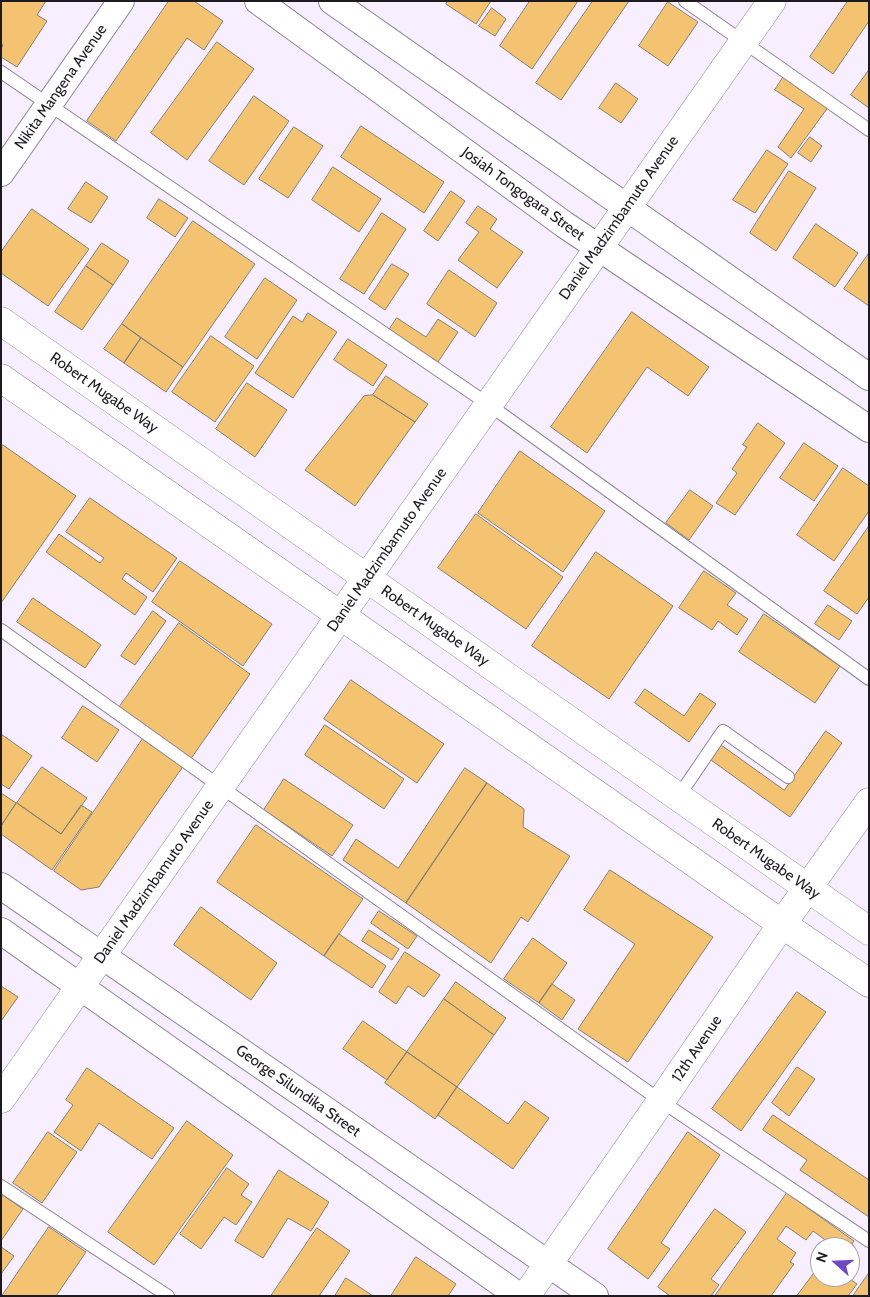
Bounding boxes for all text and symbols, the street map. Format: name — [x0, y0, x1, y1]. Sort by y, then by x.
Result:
street label: Nikita Mangena Avenue — [11, 21, 111, 153]
street label: Daniel Madzimbamuto Avenue — [555, 133, 683, 303]
street label: Josiah Tongogara Street — [458, 143, 588, 245]
street label: Robert Mugabe Way — [46, 349, 162, 437]
street label: Daniel Madzimbamuto Avenue — [323, 465, 451, 635]
street label: Robert Mugabe Way — [377, 582, 493, 670]
street label: Daniel Madzimbamuto Avenue — [90, 797, 218, 967]
street label: Robert Mugabe Way — [708, 815, 824, 903]
street label: 12th Avenue — [668, 1012, 726, 1086]
street label: George Silundika Street — [232, 1041, 364, 1141]
north arrow — [810, 1237, 860, 1287]
text: N — [812, 1249, 832, 1265]

